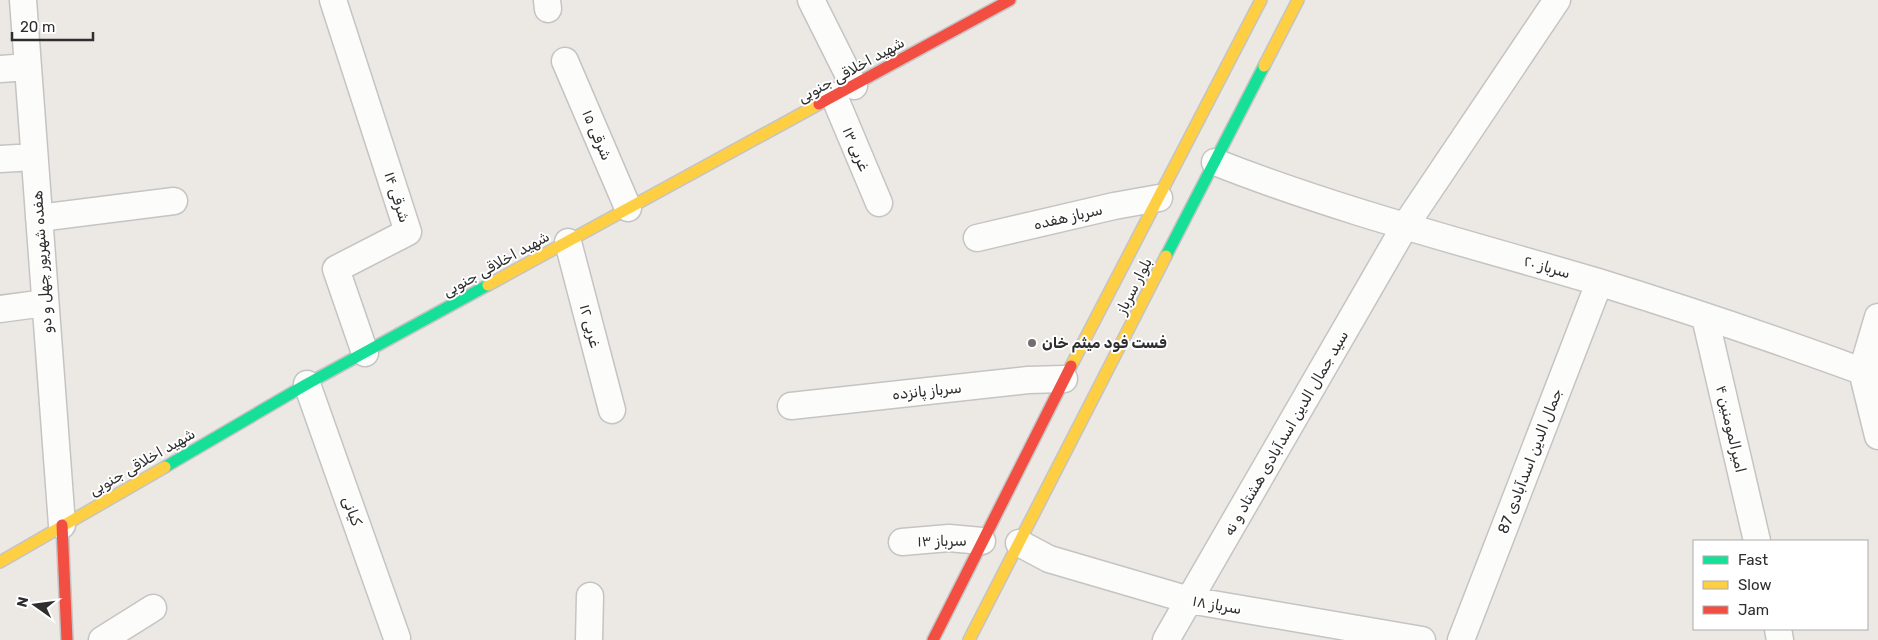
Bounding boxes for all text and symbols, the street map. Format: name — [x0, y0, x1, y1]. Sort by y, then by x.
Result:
scale bar — [12, 10, 94, 42]
text: 20 m — [20, 18, 55, 36]
street label: شهید اخلاقی جنوبی — [794, 33, 908, 107]
street label: شرقی ۱۵ — [578, 107, 616, 163]
street label: غربی ۱۳ — [839, 124, 873, 174]
street label: شرقی ۱۴ — [380, 169, 414, 225]
street label: هفده شهریور چهل و دو — [28, 190, 57, 334]
street label: سرباز هفده — [1032, 200, 1104, 234]
street label: شهید اخلاقی جنوبی — [439, 227, 553, 301]
street label: سرباز ۲۰ — [1522, 252, 1572, 282]
street label: بلوار سرباز — [1112, 255, 1156, 318]
street label: غربی ۱۲ — [576, 302, 604, 350]
street label: سید جمال الدین اسدآبادی هشتاد و نه — [1220, 327, 1353, 539]
place label: فست فود میثم خان — [1042, 334, 1167, 353]
marker: فست فود میثم خان — [1026, 337, 1038, 349]
street label: سرباز پانزده — [891, 378, 963, 405]
street label: امیرالمومنین ۴ — [1712, 384, 1750, 474]
street label: جمال الدین اسدآبادی 87 — [1494, 386, 1566, 536]
street label: شهید اخلاقی جنوبی — [86, 424, 198, 500]
street label: کیانی — [338, 494, 366, 528]
street label: سرباز ۱۳ — [917, 532, 967, 550]
legend — [1693, 540, 1868, 630]
text: Fast — [1738, 551, 1768, 569]
text: Slow — [1738, 576, 1771, 594]
north arrow — [10, 580, 60, 630]
street label: سرباز ۱۸ — [1191, 592, 1243, 618]
text: N — [13, 595, 32, 609]
text: Jam — [1738, 601, 1769, 619]

